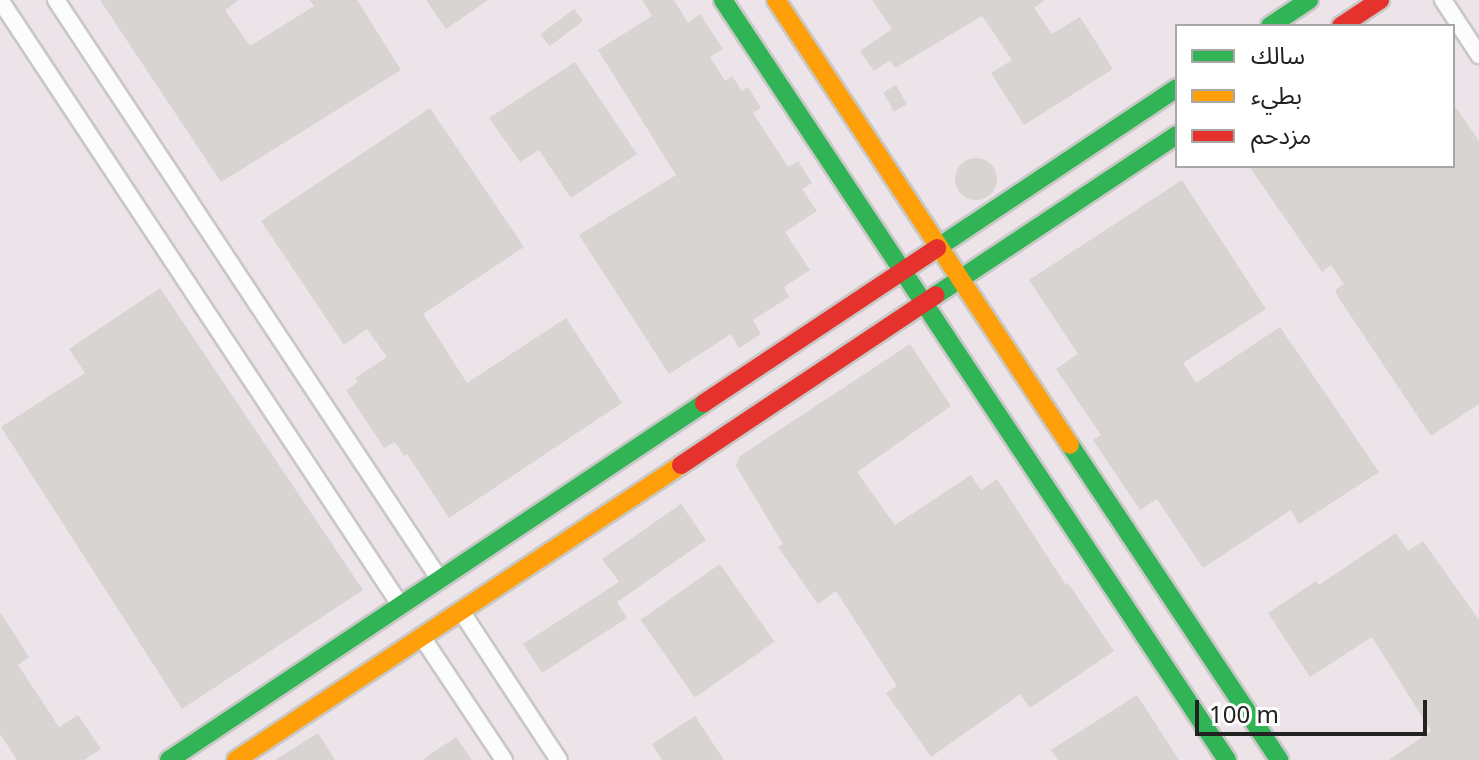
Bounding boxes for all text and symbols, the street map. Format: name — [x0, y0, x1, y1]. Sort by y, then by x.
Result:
legend — [1175, 24, 1455, 168]
text: سالك — [1251, 38, 1305, 71]
text: بطيء — [1251, 78, 1302, 111]
text: مزدحم — [1251, 118, 1311, 151]
scale bar — [1199, 684, 1431, 734]
text: 100 m — [1209, 697, 1279, 730]

